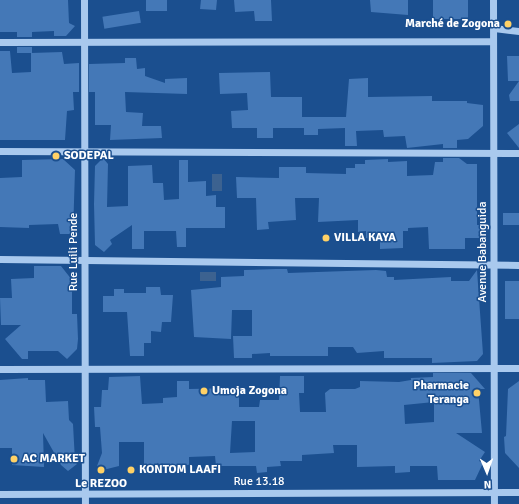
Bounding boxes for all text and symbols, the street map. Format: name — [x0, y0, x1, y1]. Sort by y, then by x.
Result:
place label: Marché de Zogona — [405, 17, 500, 31]
marker: Marché de Zogona — [503, 19, 513, 29]
place label: SODEPAL — [64, 149, 114, 163]
marker: SODEPAL — [51, 151, 61, 161]
street label: Avenue Babanguida — [476, 201, 490, 303]
street label: Rue Luili Pende — [67, 213, 81, 291]
place label: VILLA KAYA — [334, 231, 396, 245]
marker: VILLA KAYA — [321, 233, 331, 243]
place label: Pharmacie Teranga — [413, 379, 469, 407]
place label: Umoja Zogona — [212, 384, 287, 398]
marker: Umoja Zogona — [199, 386, 209, 396]
marker: Pharmacie Teranga — [472, 388, 482, 398]
place label: AC MARKET — [22, 452, 85, 466]
north arrow — [467, 452, 507, 492]
marker: AC MARKET — [9, 454, 19, 464]
place label: KONTOM LAAFI — [139, 463, 221, 477]
marker: Le REZOO — [96, 465, 106, 475]
marker: KONTOM LAAFI — [126, 465, 136, 475]
street label: Rue 13.18 — [233, 475, 285, 489]
place label: Le REZOO — [75, 477, 127, 491]
text: N — [483, 478, 491, 491]

